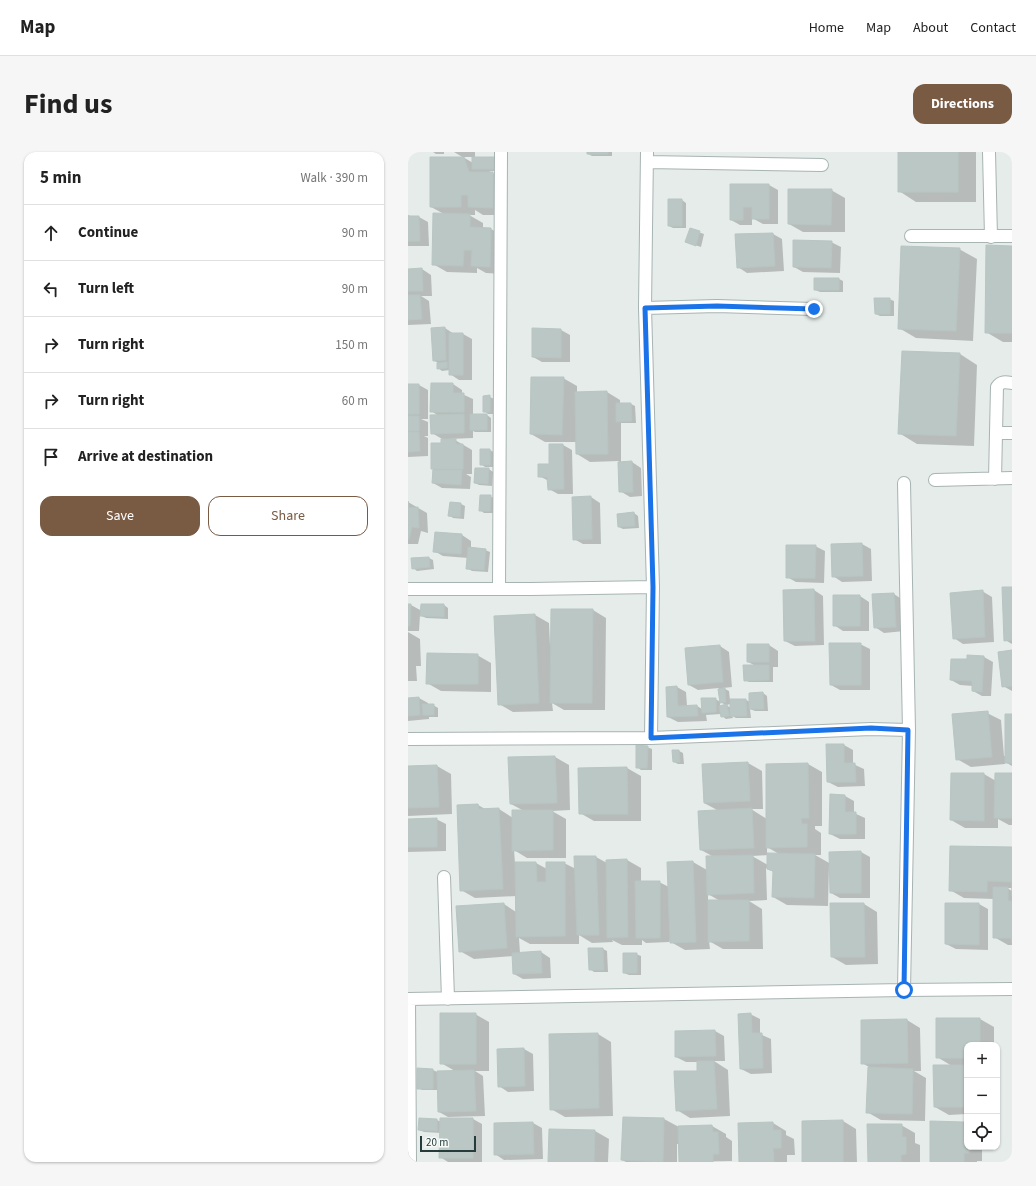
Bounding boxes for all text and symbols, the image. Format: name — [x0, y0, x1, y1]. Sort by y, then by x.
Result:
text: Map — [20, 14, 55, 41]
text: Home — [809, 18, 844, 38]
text: Map — [866, 18, 891, 38]
text: About — [913, 18, 948, 38]
text: Contact — [970, 18, 1016, 38]
text: Find us — [24, 84, 112, 124]
button: Directions — [913, 84, 1012, 124]
text: 5 min — [40, 166, 81, 190]
text: Walk · 390 m — [300, 169, 368, 187]
icon: ahead — [40, 222, 62, 244]
text: Continue — [78, 222, 138, 243]
text: 90 m — [342, 224, 368, 242]
icon: left — [40, 278, 62, 300]
text: Turn left — [78, 278, 134, 299]
text: 90 m — [342, 280, 368, 298]
route end — [805, 300, 823, 318]
icon: right — [40, 334, 62, 356]
text: Turn right — [78, 334, 144, 355]
text: 150 m — [335, 336, 368, 354]
icon: right — [40, 390, 62, 412]
text: Turn right — [78, 390, 144, 411]
text: 60 m — [342, 392, 368, 410]
icon: arrive — [40, 446, 62, 468]
text: Arrive at destination — [78, 446, 213, 467]
button: Save — [40, 496, 200, 536]
button: Share — [208, 496, 368, 536]
route start — [895, 981, 913, 999]
map controls — [964, 1042, 1000, 1150]
button: + — [964, 1042, 1000, 1078]
button: − — [964, 1078, 1000, 1114]
button: locate — [964, 1114, 1000, 1150]
scale bar — [420, 1134, 476, 1153]
text: 20 m — [426, 1135, 448, 1150]

